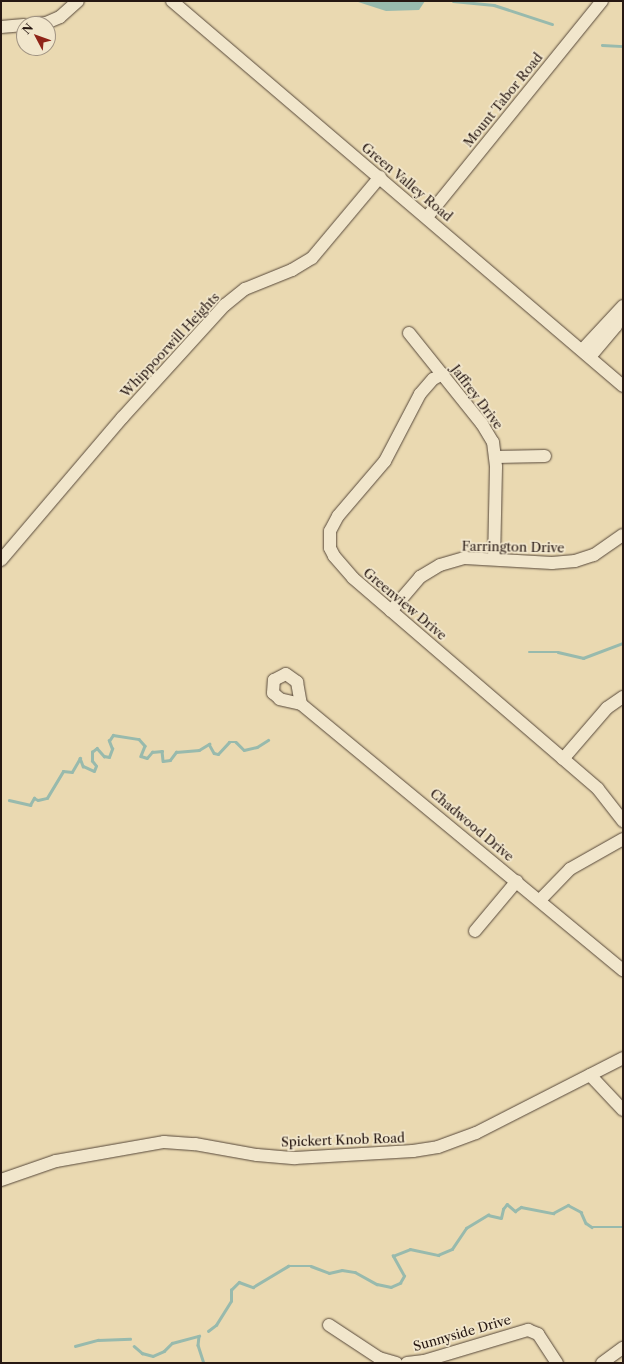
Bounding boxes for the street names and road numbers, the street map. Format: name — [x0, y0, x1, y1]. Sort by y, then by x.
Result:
street label: Mount Tabor Road — [460, 50, 546, 150]
street label: Green Valley Road — [358, 139, 456, 225]
street label: Whippoorwill Heights — [117, 289, 223, 401]
street label: Jaffrey Drive — [448, 362, 506, 432]
street label: Farrington Drive — [462, 538, 564, 556]
street label: Greenview Drive — [360, 565, 450, 643]
street label: Chadwood Drive — [427, 785, 517, 865]
street label: Spickert Knob Road — [281, 1130, 405, 1150]
street label: Sunnyside Drive — [411, 1312, 513, 1354]

